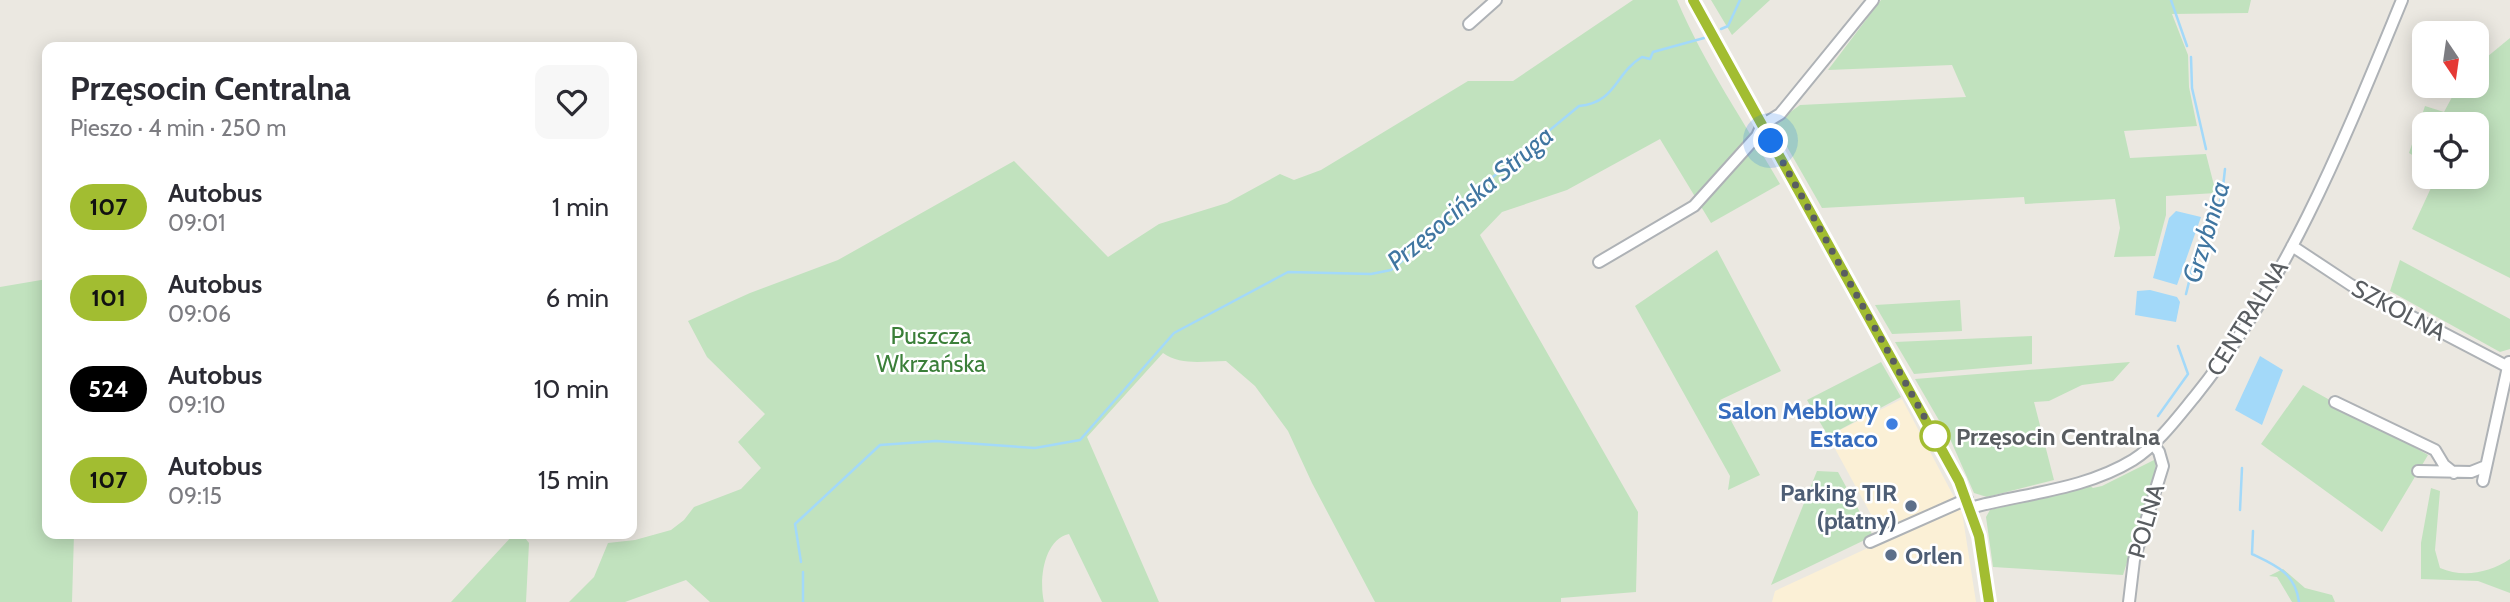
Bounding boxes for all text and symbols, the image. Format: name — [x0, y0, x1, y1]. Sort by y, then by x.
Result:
north arrow — [2412, 21, 2488, 98]
map controls — [2412, 21, 2489, 189]
button: heart — [535, 65, 609, 139]
text: Przęsocin Centralna — [70, 68, 351, 108]
button: locate — [2412, 112, 2489, 189]
text: Pieszo · 4 min · 250 m — [70, 114, 286, 142]
water label: Przęsocińska Struga — [1380, 119, 1560, 277]
your location — [1753, 123, 1788, 158]
text: Autobus — [168, 177, 262, 209]
water label: Grzybnica — [2175, 177, 2237, 287]
text: 1 min — [552, 191, 609, 223]
text: 107 — [89, 192, 128, 221]
text: 09:01 — [168, 209, 225, 237]
street label: CENTRALNA — [2200, 255, 2294, 381]
text: Autobus — [168, 268, 262, 300]
street label: SZKOLNA — [2347, 273, 2451, 347]
text: 6 min — [546, 282, 609, 314]
text: 101 — [91, 283, 126, 312]
text: 09:06 — [168, 300, 231, 328]
park label: Puszcza Wkrzańska — [876, 321, 986, 378]
text: Autobus — [168, 359, 262, 391]
text: 10 min — [534, 373, 609, 405]
text: 524 — [88, 374, 129, 403]
text: 09:10 — [168, 391, 225, 419]
place label: Salon Meblowy Estaco — [1718, 396, 1878, 453]
marker: Salon Meblowy Estaco — [1884, 416, 1900, 432]
marker: Przęsocin Centralna — [1920, 421, 1950, 451]
place label: Przęsocin Centralna — [1956, 422, 2160, 451]
text: Autobus — [168, 450, 262, 482]
text: 15 min — [538, 464, 609, 496]
text: 107 — [89, 465, 128, 494]
place label: Parking TIR (płatny) — [1780, 478, 1897, 535]
street label: POLNA — [2122, 480, 2170, 561]
text: 09:15 — [168, 482, 222, 510]
marker: Parking TIR (płatny) — [1903, 498, 1919, 514]
place label: Orlen — [1905, 541, 1963, 570]
marker: Orlen — [1883, 547, 1899, 563]

